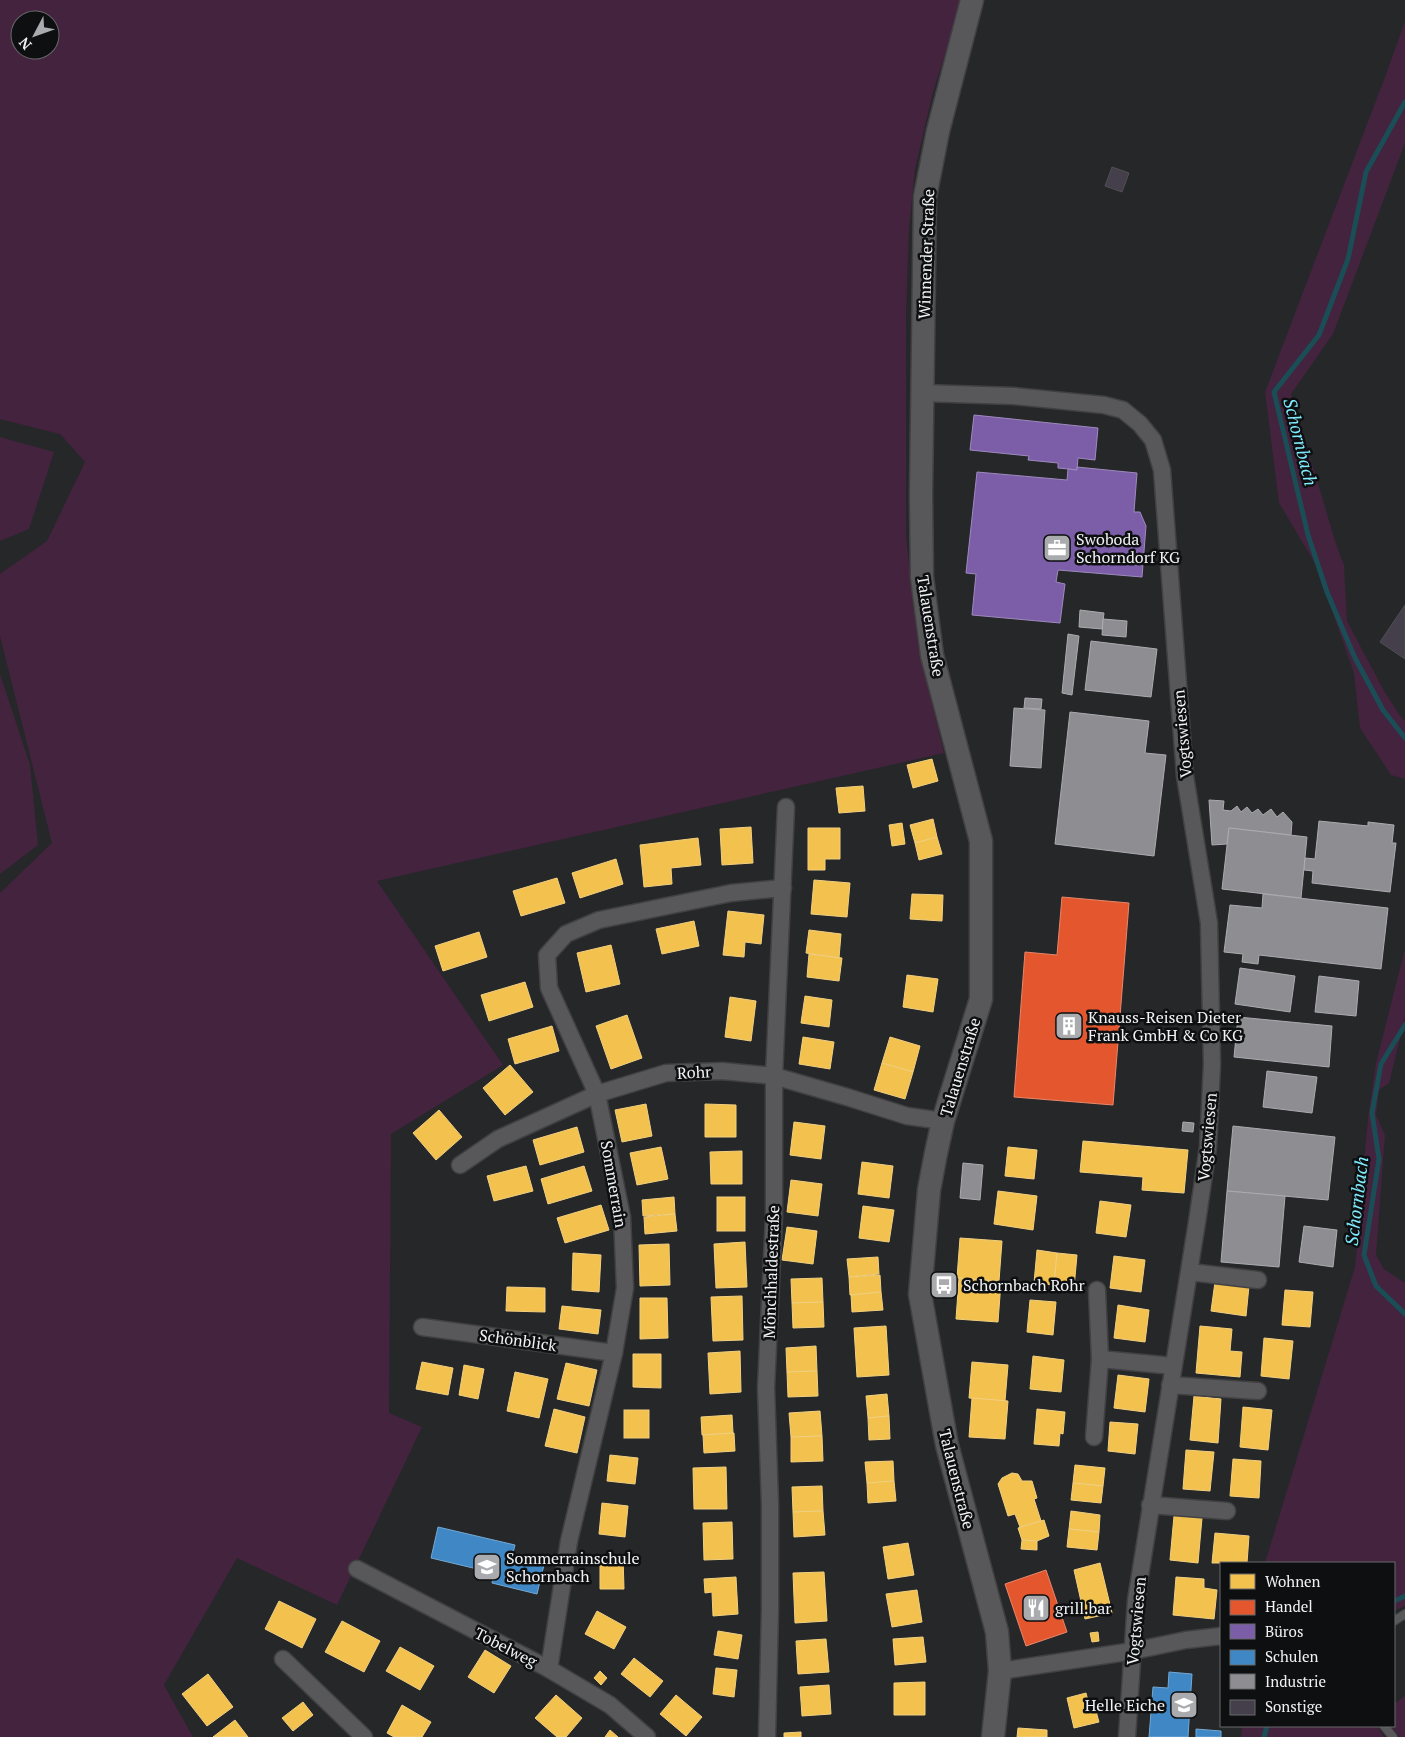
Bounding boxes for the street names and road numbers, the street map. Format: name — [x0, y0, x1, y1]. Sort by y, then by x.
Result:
street label: Winnender Straße — [913, 189, 939, 319]
street label: Talauenstraße — [912, 574, 950, 678]
street label: Vogtswiesen — [1167, 688, 1197, 779]
street label: Talauenstraße — [934, 1015, 986, 1119]
street label: Rohr — [676, 1060, 713, 1084]
street label: Vogtswiesen — [1192, 1091, 1222, 1182]
street label: Sommerrain — [596, 1139, 633, 1230]
street label: Mönchhaldestraße — [758, 1205, 784, 1339]
street label: Schönblick — [478, 1324, 559, 1356]
street label: Talauenstraße — [934, 1427, 980, 1531]
street label: Vogtswiesen — [1121, 1575, 1151, 1666]
street label: Tobelweg — [471, 1622, 541, 1672]

